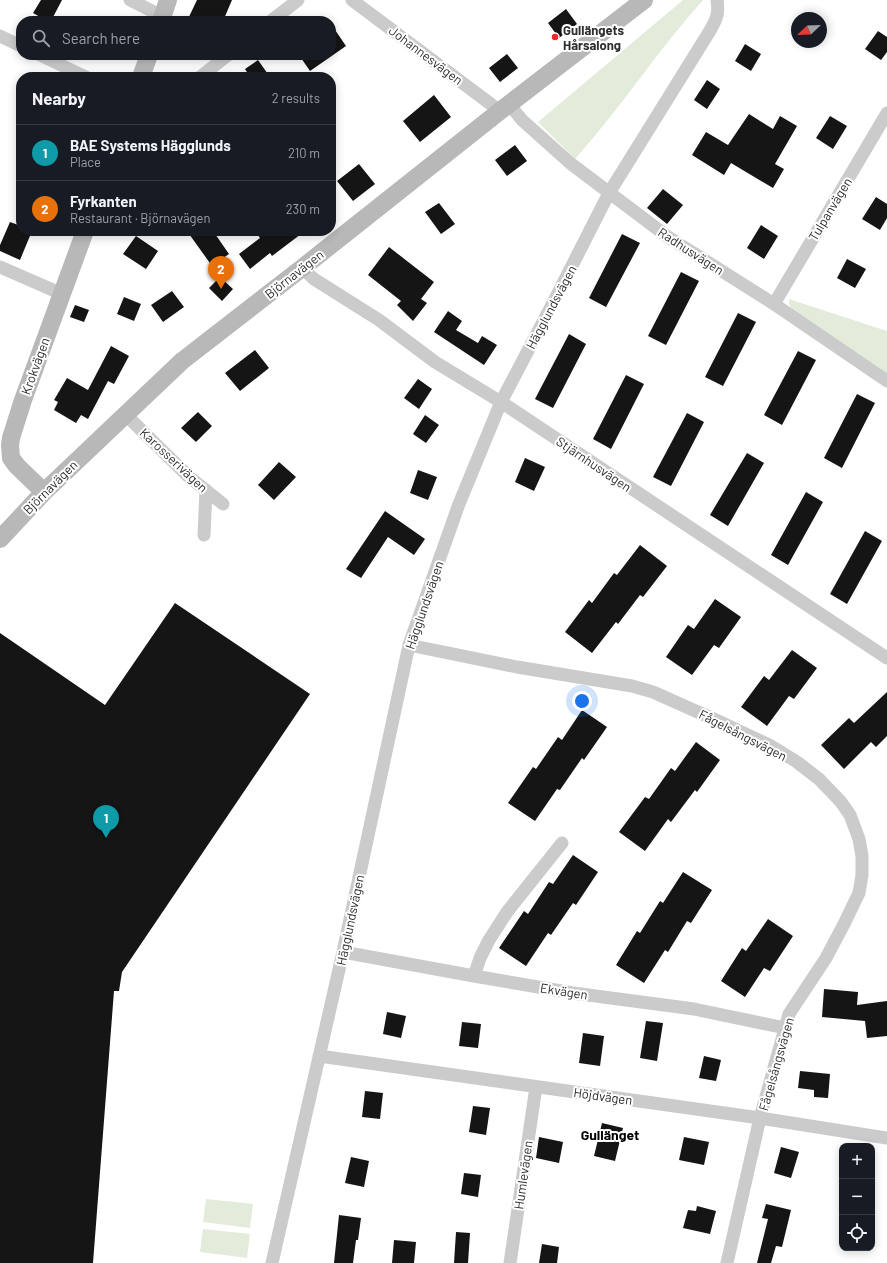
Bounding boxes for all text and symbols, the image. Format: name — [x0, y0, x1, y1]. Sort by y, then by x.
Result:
north arrow — [791, 12, 827, 48]
search box — [16, 16, 336, 60]
street label: Johannesvägen — [386, 22, 466, 88]
place label: Gullängets Hårsalong — [563, 22, 624, 53]
icon: search — [30, 27, 52, 49]
text: Search here — [62, 29, 140, 47]
marker: Gullängets Hårsalong — [550, 32, 560, 42]
text: Nearby — [32, 88, 86, 108]
text: 2 results — [272, 90, 320, 106]
text: BAE Systems Hägglunds — [70, 136, 231, 154]
text: 1 — [43, 145, 47, 161]
text: 210 m — [288, 145, 320, 161]
text: Place — [70, 154, 101, 170]
street label: Tulpanvägen — [805, 174, 855, 244]
text: Fyrkanten — [70, 192, 137, 210]
text: 2 — [41, 201, 49, 217]
text: 230 m — [286, 201, 320, 217]
text: Restaurant · Björnavägen — [70, 210, 211, 226]
street label: Radhusvägen — [655, 224, 727, 278]
street label: Björnavägen — [261, 246, 327, 302]
pin: 2 — [208, 256, 234, 289]
street label: Hägglundsvägen — [522, 262, 580, 352]
street label: Krokvägen — [17, 335, 53, 397]
street label: Karosserivägen — [137, 424, 211, 496]
street label: Stjärnhusvägen — [553, 433, 635, 495]
street label: Björnavägen — [20, 457, 80, 517]
street label: Hägglundsvägen — [401, 559, 447, 651]
your location — [572, 691, 592, 711]
street label: Fågelsångsvägen — [696, 706, 790, 764]
pin: 1 — [93, 805, 119, 838]
street label: Hägglundsvägen — [333, 873, 367, 967]
street label: Ekvägen — [539, 979, 589, 1003]
street label: Fågelsångsvägen — [755, 1015, 797, 1113]
street label: Höjdvägen — [573, 1084, 633, 1108]
district label: Gullänget — [581, 1126, 639, 1143]
street label: Humlevägen — [510, 1139, 536, 1211]
map controls — [839, 1143, 875, 1251]
button: + — [839, 1143, 875, 1179]
button: − — [839, 1179, 875, 1215]
button: locate — [839, 1215, 875, 1251]

